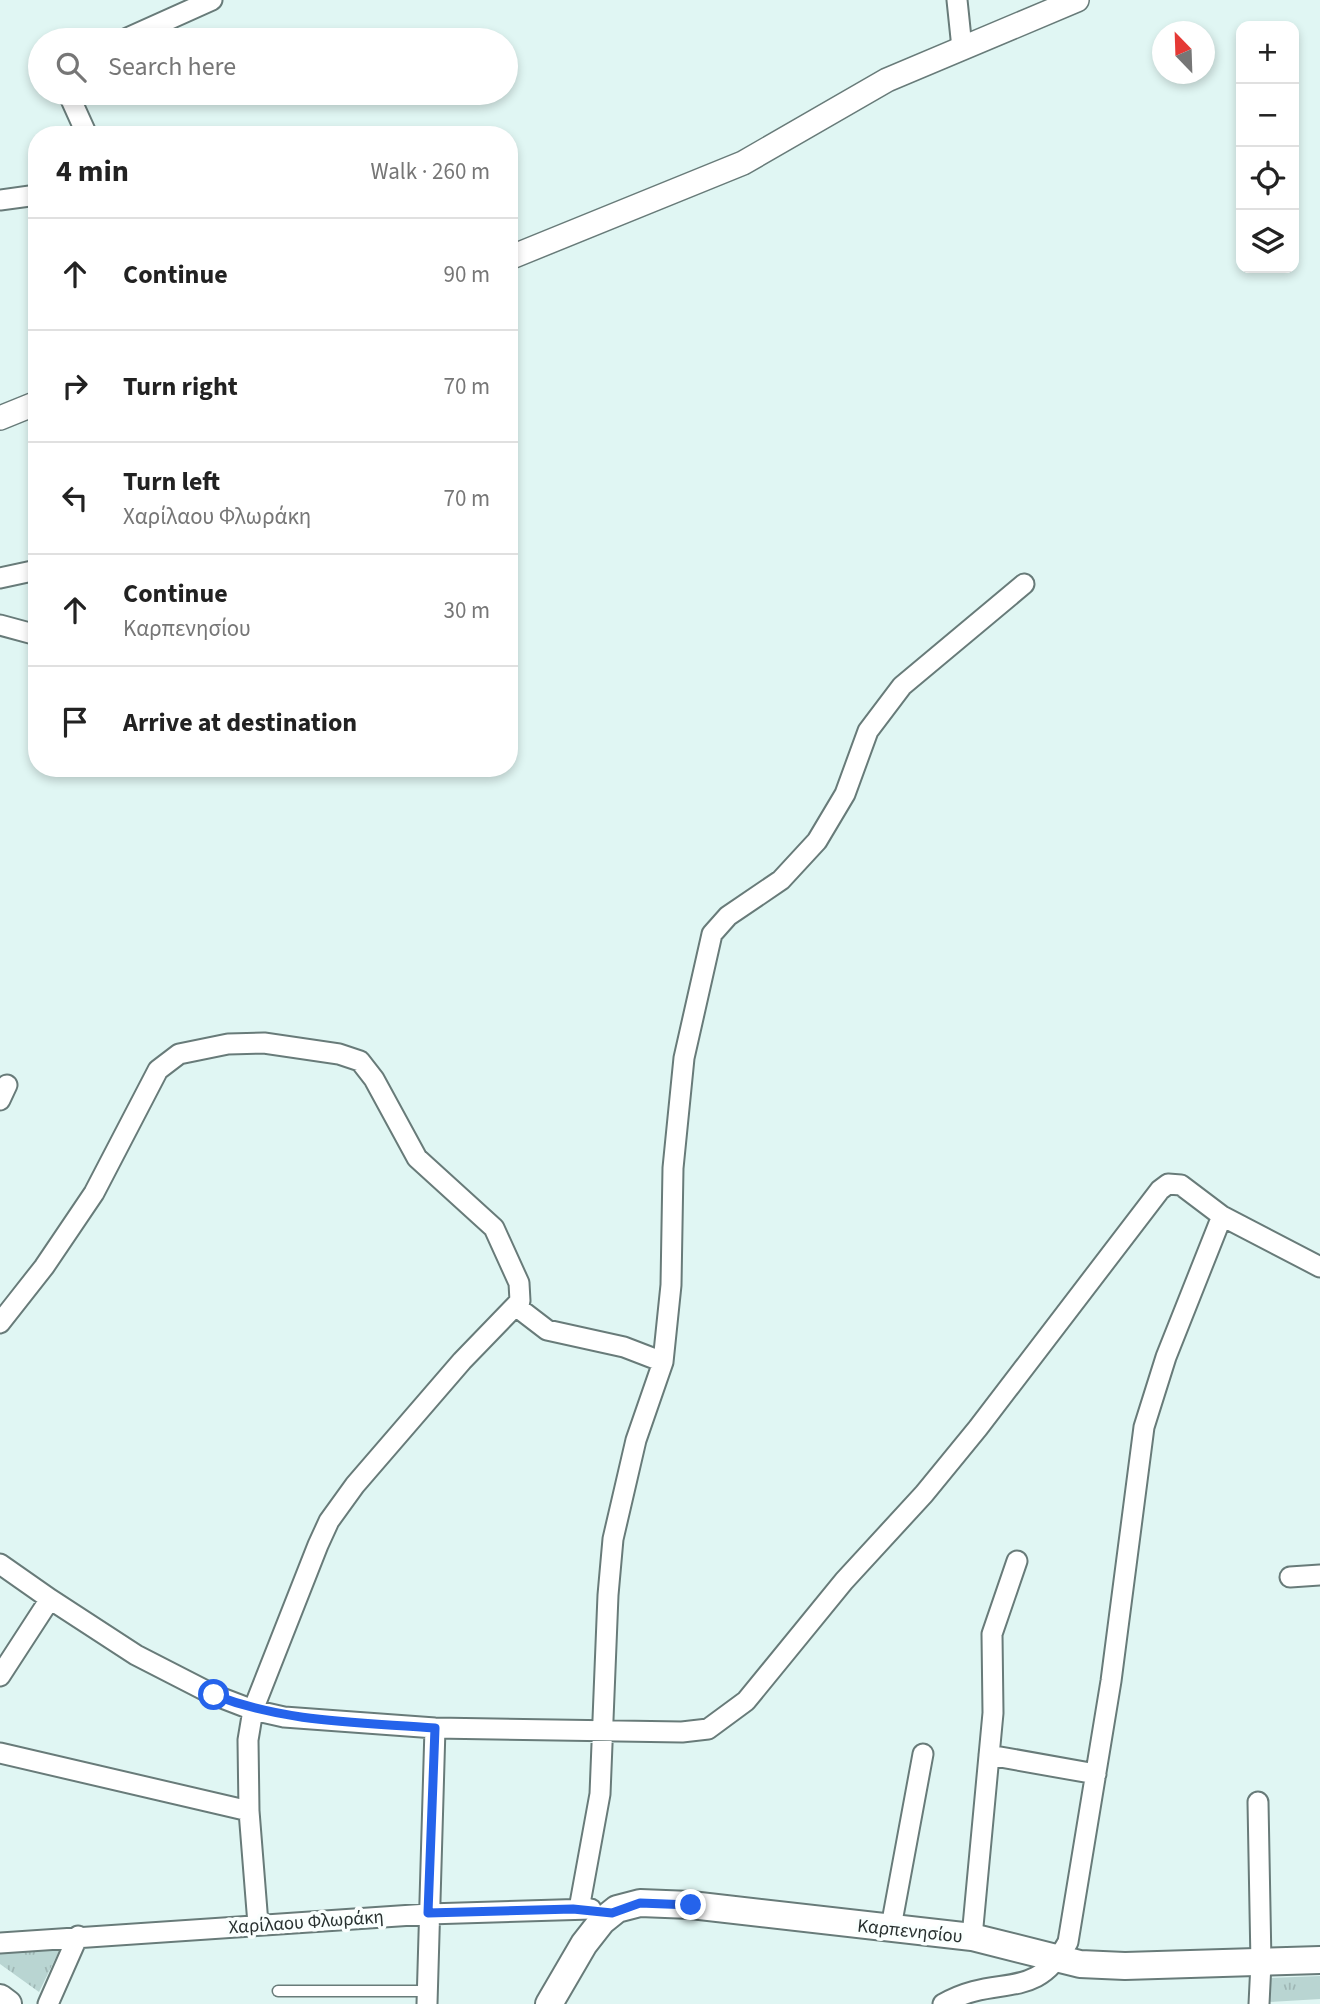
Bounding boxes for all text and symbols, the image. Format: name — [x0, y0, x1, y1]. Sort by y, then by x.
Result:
north arrow — [1152, 21, 1215, 84]
map controls — [1236, 21, 1299, 273]
button: + — [1236, 21, 1299, 84]
search box — [28, 28, 518, 105]
icon: search — [52, 48, 90, 86]
text: Search here — [108, 48, 236, 85]
button: − — [1236, 84, 1299, 147]
button: locate — [1236, 147, 1299, 210]
text: 4 min — [56, 150, 129, 193]
text: Walk · 260 m — [371, 155, 490, 188]
button: layers — [1236, 210, 1299, 273]
icon: ahead — [56, 255, 94, 293]
text: Continue — [123, 256, 228, 293]
text: 90 m — [443, 258, 490, 291]
icon: right — [56, 367, 94, 405]
text: Turn right — [123, 368, 238, 405]
text: 70 m — [443, 370, 490, 403]
text: Turn left — [123, 463, 220, 500]
icon: left — [56, 479, 94, 517]
text: 70 m — [443, 482, 490, 515]
text: Χαρίλαου Φλωράκη — [123, 500, 311, 533]
text: Continue — [123, 575, 228, 612]
icon: ahead — [56, 591, 94, 629]
text: 30 m — [443, 594, 490, 627]
text: Καρπενησίου — [123, 612, 251, 645]
icon: arrive — [56, 703, 94, 741]
text: Arrive at destination — [123, 704, 357, 741]
route start — [198, 1679, 229, 1710]
route end — [675, 1889, 706, 1920]
street label: Χαρίλαου Φλωράκη — [228, 1904, 385, 1941]
street label: Καρπενησίου — [856, 1913, 964, 1950]

